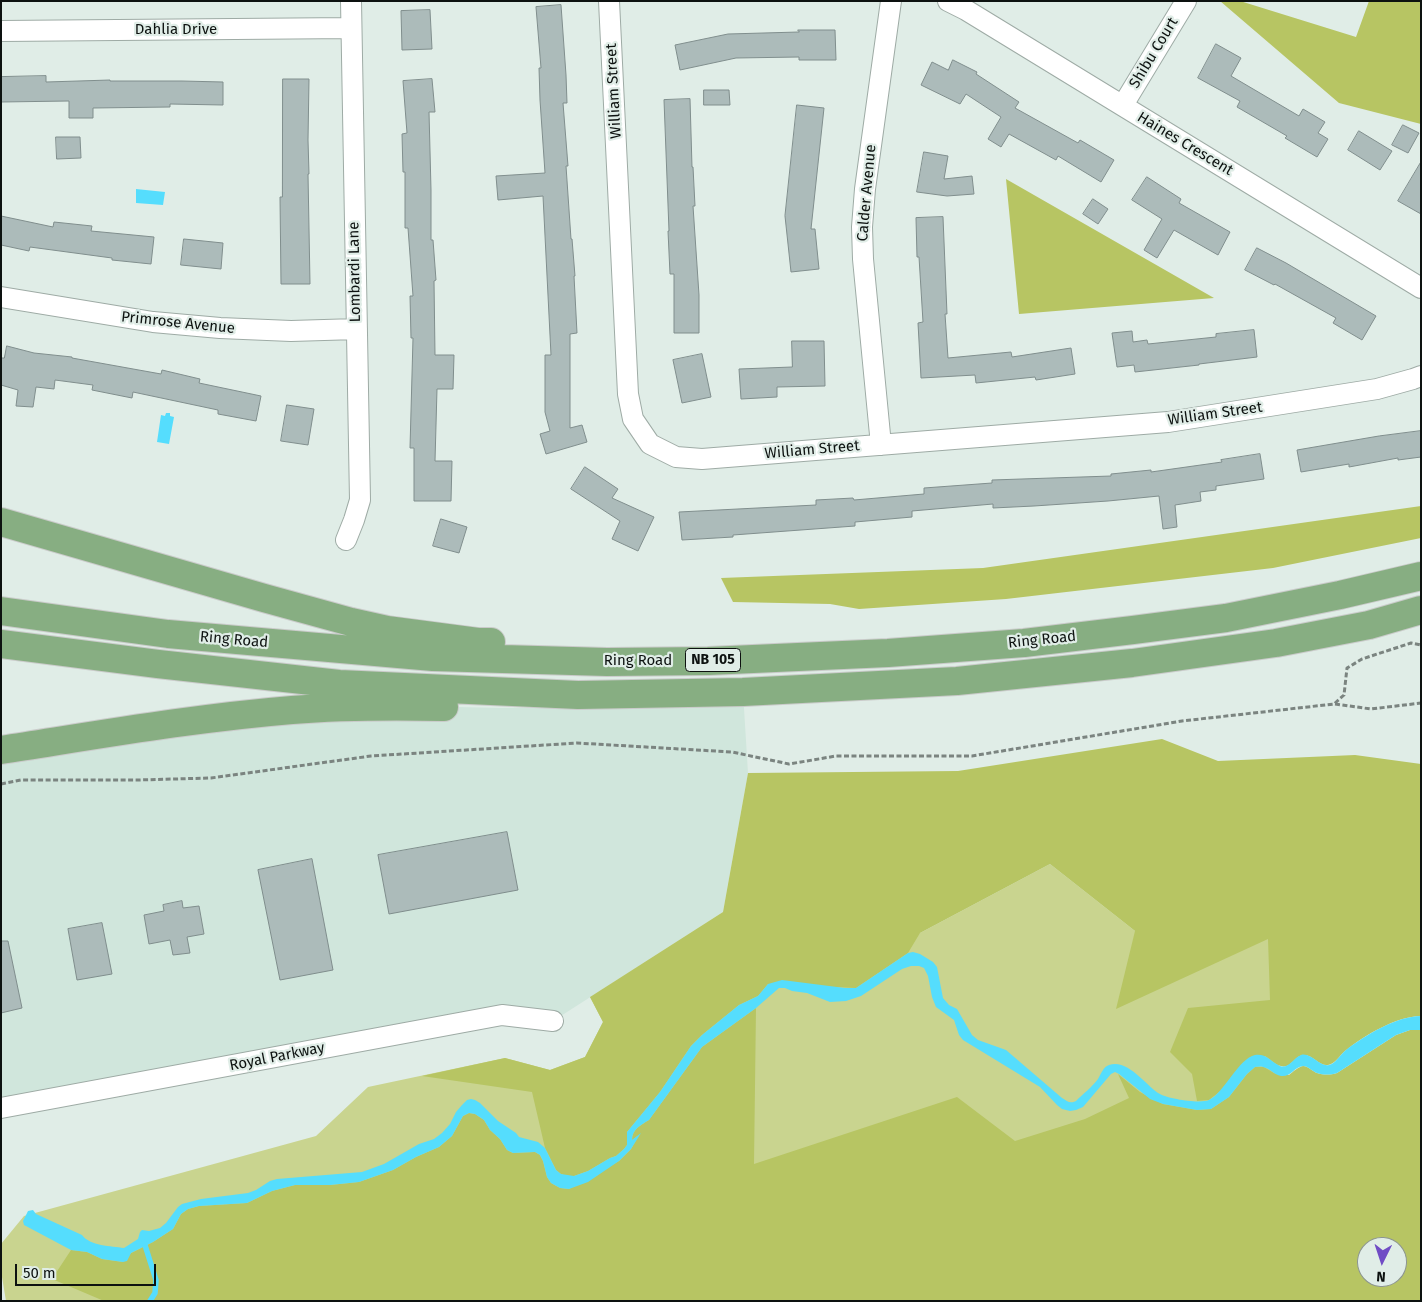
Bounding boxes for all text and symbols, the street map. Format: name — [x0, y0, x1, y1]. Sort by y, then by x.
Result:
street label: Shibu Court — [1126, 14, 1182, 92]
street label: Dahlia Drive — [135, 21, 217, 39]
street label: William Street — [603, 43, 625, 139]
street label: Haines Crescent — [1134, 108, 1236, 180]
street label: Calder Avenue — [854, 144, 880, 242]
street label: Lombardi Lane — [345, 222, 365, 322]
street label: Primrose Avenue — [120, 308, 236, 338]
street label: William Street — [1167, 398, 1263, 430]
street label: William Street — [764, 437, 860, 463]
street label: Ring Road — [1007, 627, 1077, 653]
street label: Ring Road — [199, 628, 269, 652]
road number: NB 105 — [686, 648, 740, 672]
street label: Ring Road — [604, 652, 672, 670]
street label: Royal Parkway — [228, 1039, 326, 1075]
north arrow — [1357, 1237, 1407, 1287]
scale bar — [18, 1254, 159, 1286]
text: 50 m — [23, 1264, 56, 1282]
text: N — [1376, 1268, 1386, 1285]

